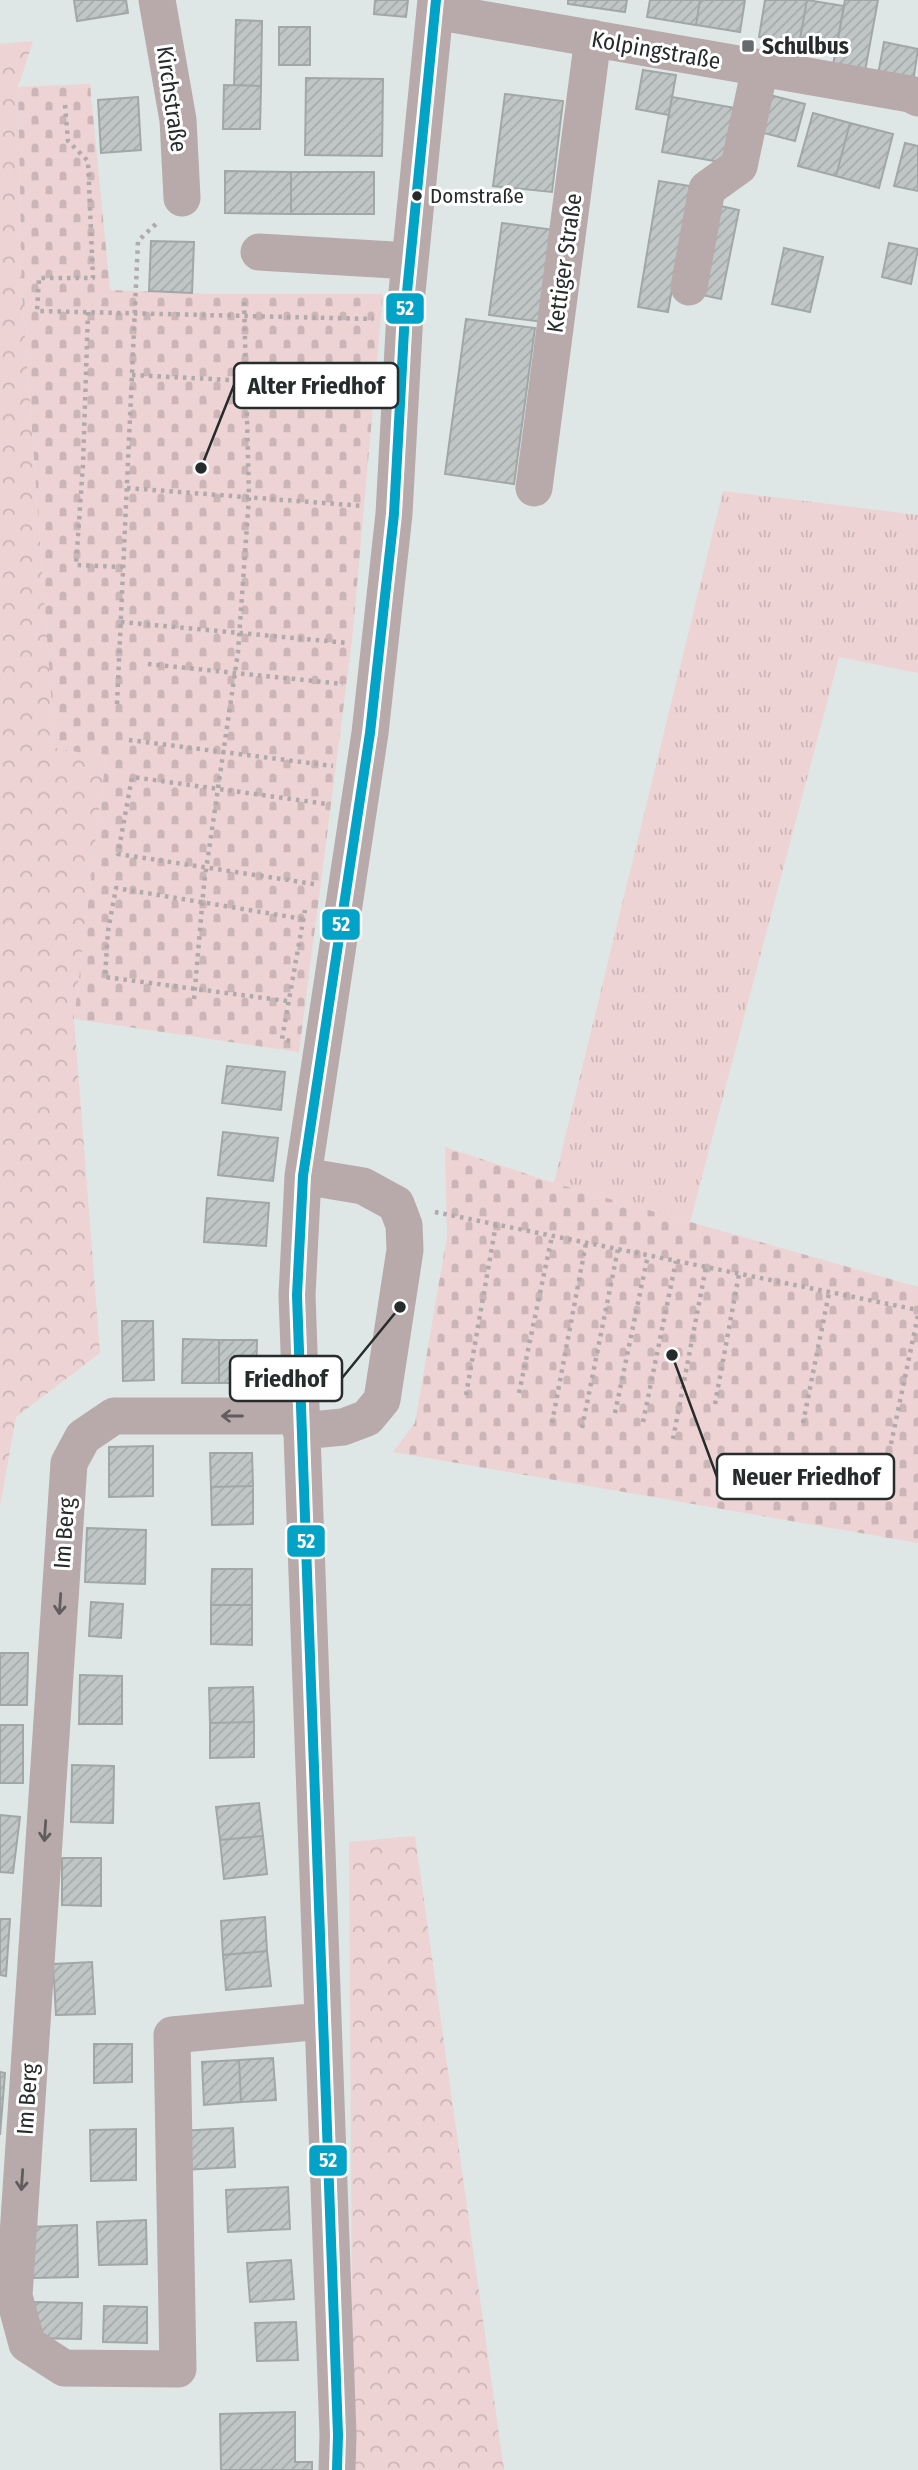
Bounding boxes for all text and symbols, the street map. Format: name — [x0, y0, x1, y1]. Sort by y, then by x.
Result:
street label: Kolpingstraße — [589, 25, 723, 75]
place label: Schulbus — [762, 32, 849, 60]
marker: Schulbus — [740, 38, 756, 54]
street label: Kirchstraße — [151, 44, 193, 154]
place label: Domstraße — [430, 183, 524, 209]
marker: Domstraße — [410, 189, 424, 203]
street label: Kettiger Straße — [540, 192, 588, 334]
line badge: 52 — [385, 292, 425, 325]
text: 52 — [396, 297, 414, 320]
callout: Alter Friedhof — [234, 363, 398, 408]
text: Alter Friedhof — [247, 372, 387, 400]
line badge: 52 — [321, 908, 361, 941]
text: 52 — [332, 913, 350, 936]
callout: Friedhof — [230, 1356, 342, 1401]
text: Friedhof — [244, 1365, 330, 1393]
one-way arrow — [220, 1409, 243, 1423]
callout: Neuer Friedhof — [717, 1454, 894, 1499]
text: Neuer Friedhof — [732, 1463, 882, 1491]
street label: Im Berg — [48, 1496, 80, 1570]
line badge: 52 — [286, 1524, 326, 1558]
text: 52 — [297, 1530, 315, 1553]
one-way arrow — [53, 1592, 66, 1615]
one-way arrow — [38, 1819, 51, 1842]
street label: Im Berg — [11, 2062, 43, 2136]
line badge: 52 — [308, 2144, 348, 2177]
text: 52 — [319, 2149, 337, 2172]
one-way arrow — [15, 2168, 28, 2191]

